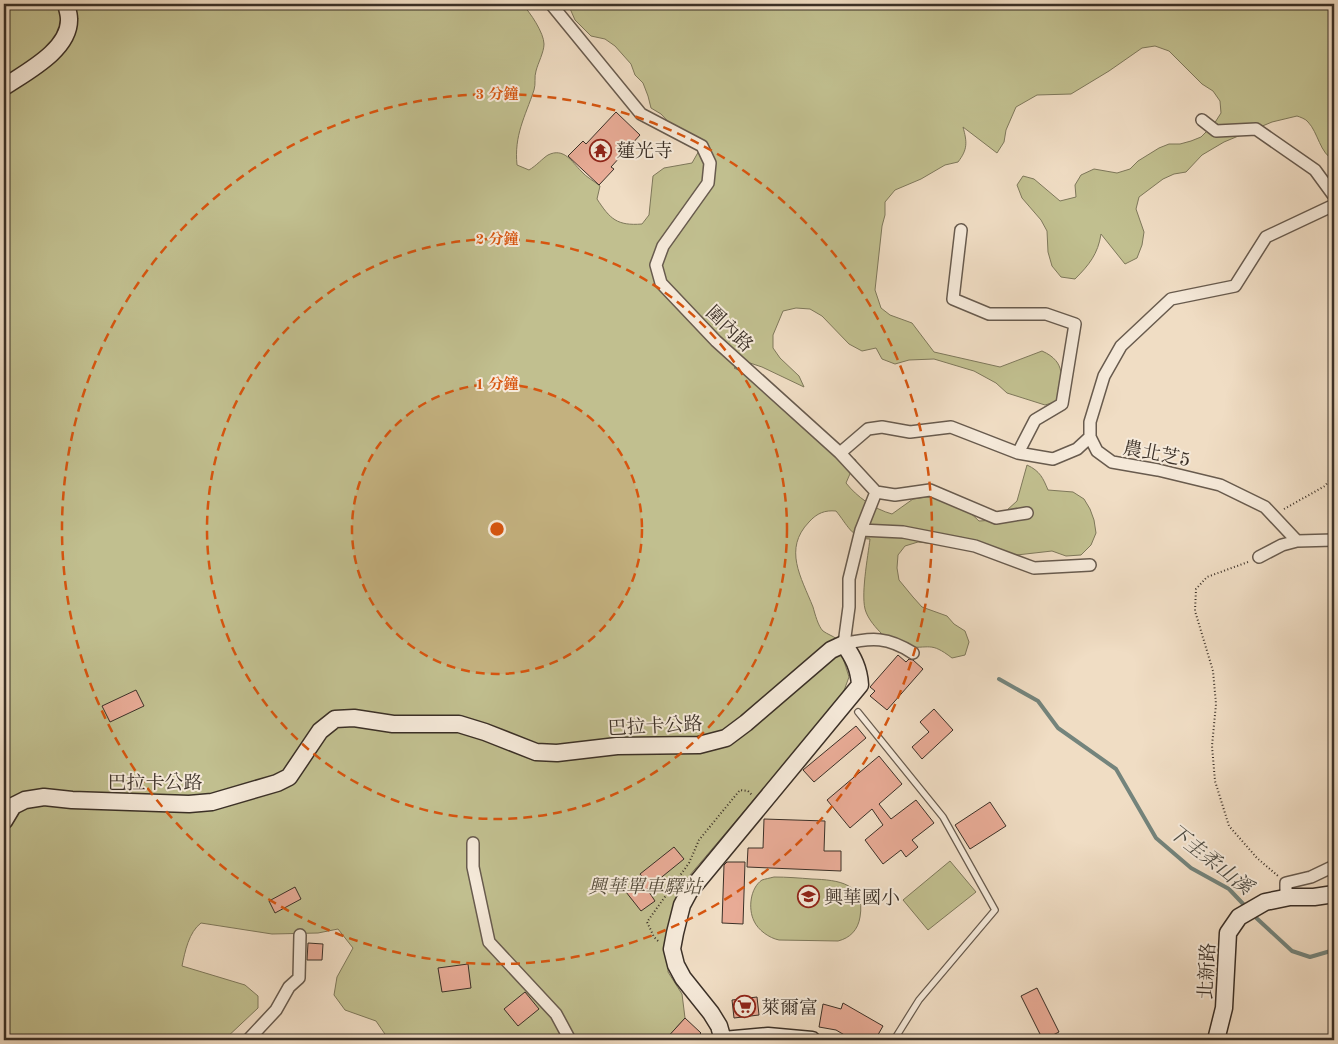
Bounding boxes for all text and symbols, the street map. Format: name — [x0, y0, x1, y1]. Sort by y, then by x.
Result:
text: 3 分鐘 — [476, 85, 518, 103]
temple icon: 蓮光寺 — [588, 138, 612, 162]
place label: 蓮光寺 — [616, 140, 673, 162]
text: 2 分鐘 — [476, 230, 518, 248]
street label: 圍內路 — [701, 302, 757, 356]
text: 1 分鐘 — [476, 375, 518, 393]
street label: 農北芝5 — [1121, 437, 1192, 471]
centre of rings — [488, 520, 506, 538]
street label: 巴拉卡公路 — [607, 713, 703, 739]
street label: 巴拉卡公路 — [107, 772, 203, 794]
water label: 下圭柔山溪 — [1164, 820, 1258, 900]
park label: 興華單車驛站 — [588, 877, 704, 898]
school or university icon: 興華國小 — [796, 885, 820, 909]
place label: 興華國小 — [824, 888, 900, 909]
street label: 北新路 — [1196, 942, 1219, 1000]
supermarket icon: 萊爾富 — [733, 995, 757, 1019]
place label: 萊爾富 — [761, 997, 818, 1019]

